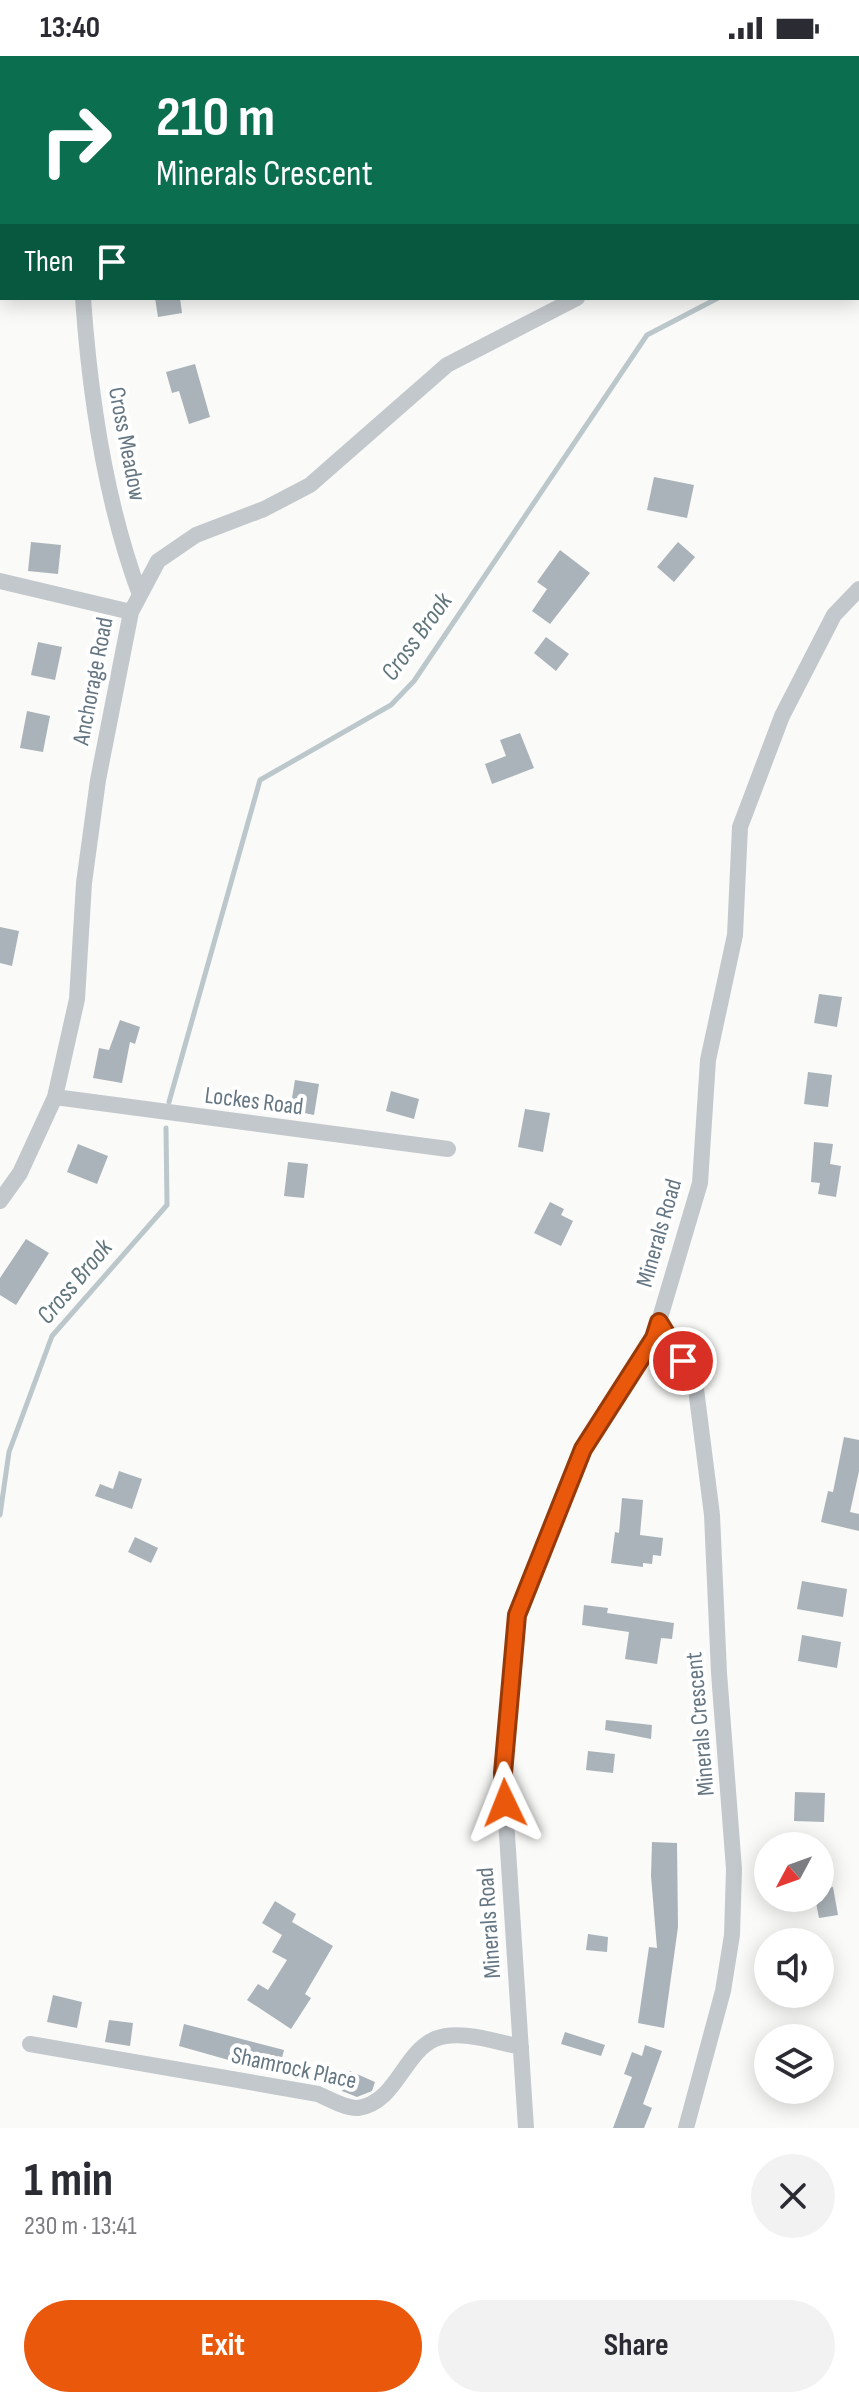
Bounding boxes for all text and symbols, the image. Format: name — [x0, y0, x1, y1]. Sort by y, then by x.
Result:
text: 13:40 — [40, 10, 100, 46]
text: 210 m — [156, 85, 275, 152]
icon: right — [24, 88, 128, 192]
text: Minerals Crescent — [156, 153, 373, 196]
icon: arrive — [90, 240, 134, 284]
text: Then — [24, 244, 74, 280]
street label: Cross Meadow — [102, 385, 152, 503]
water label: Cross Brook — [375, 586, 460, 687]
street label: Anchorage Road — [66, 615, 120, 748]
street label: Lockes Road — [203, 1081, 305, 1121]
street label: Minerals Road — [630, 1176, 688, 1290]
water label: Cross Brook — [31, 1232, 120, 1331]
pin — [649, 1327, 717, 1395]
icon: arrive — [661, 1339, 705, 1383]
street label: Minerals Crescent — [679, 1651, 721, 1797]
position arrow — [463, 1761, 547, 1845]
north arrow — [754, 1832, 834, 1912]
map controls — [754, 1832, 834, 2104]
street label: Minerals Road — [471, 1866, 507, 1980]
button: sound — [754, 1928, 834, 2008]
button: layers — [754, 2024, 834, 2104]
street label: Shamrock Place — [229, 2041, 359, 2095]
text: 1 min — [24, 2152, 113, 2209]
button: close — [751, 2154, 835, 2238]
text: 230 m · 13:41 — [24, 2211, 136, 2242]
button: Exit — [24, 2300, 422, 2392]
button: Share — [438, 2300, 835, 2392]

